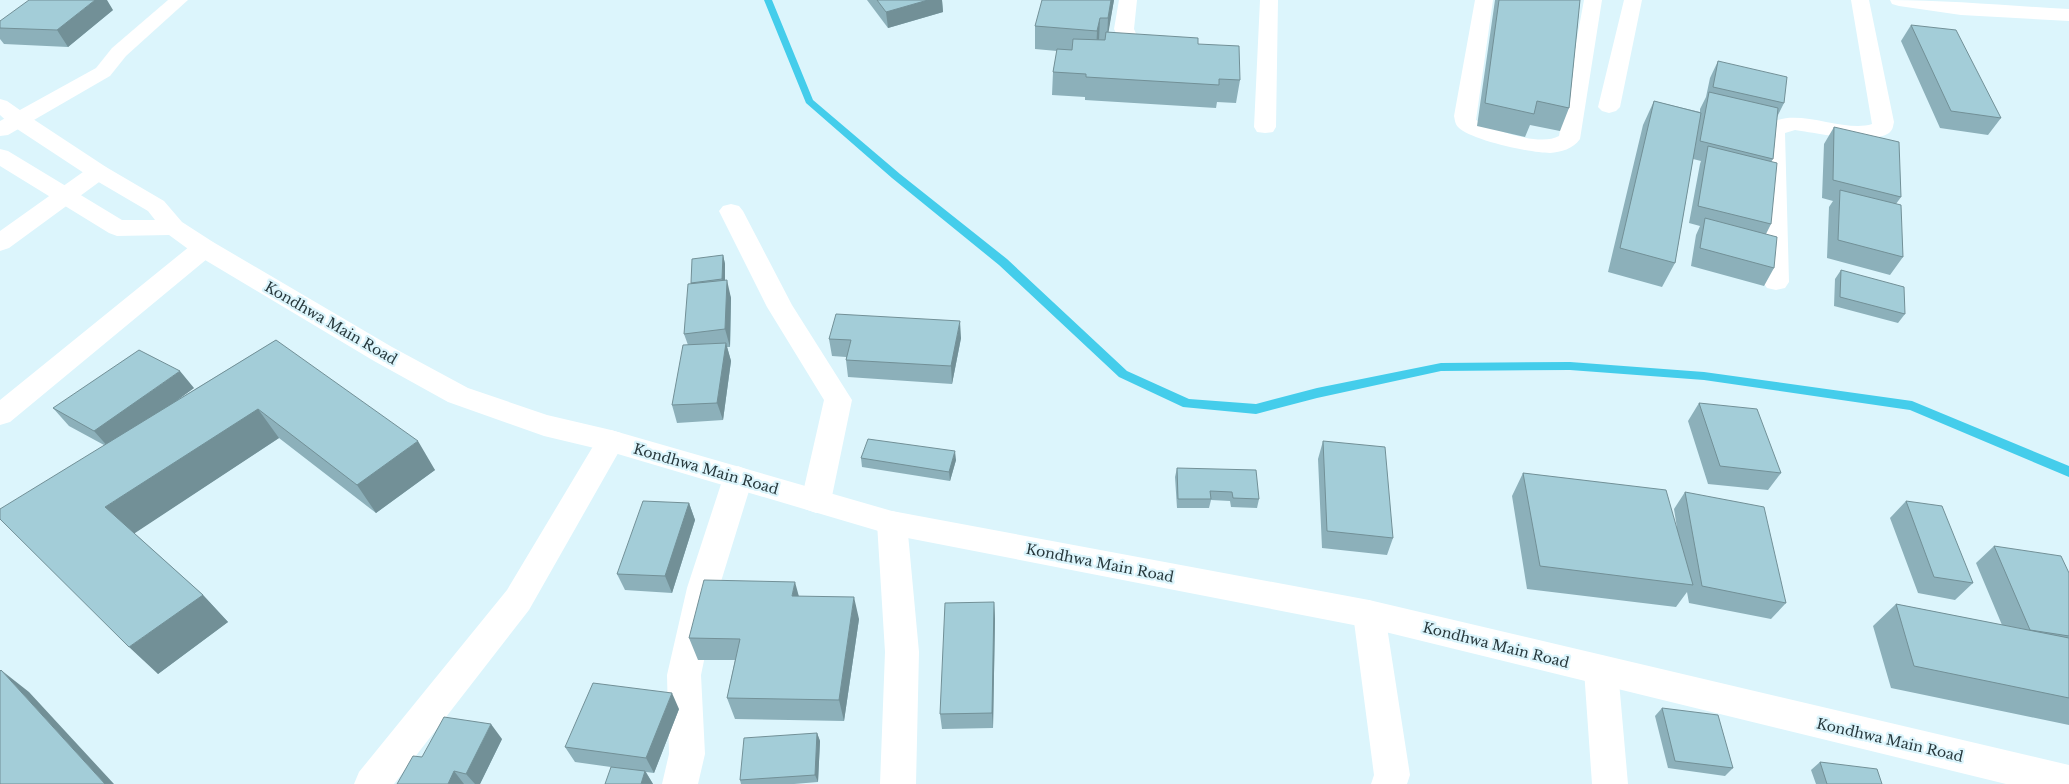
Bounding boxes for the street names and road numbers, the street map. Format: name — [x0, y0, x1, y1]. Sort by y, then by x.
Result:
street label: Kondhwa Main Road — [261, 278, 401, 369]
street label: Kondhwa Main Road — [631, 440, 781, 499]
street label: Kondhwa Main Road — [1025, 540, 1176, 586]
street label: Kondhwa Main Road — [1421, 618, 1572, 672]
street label: Kondhwa Main Road — [1815, 714, 1966, 766]

